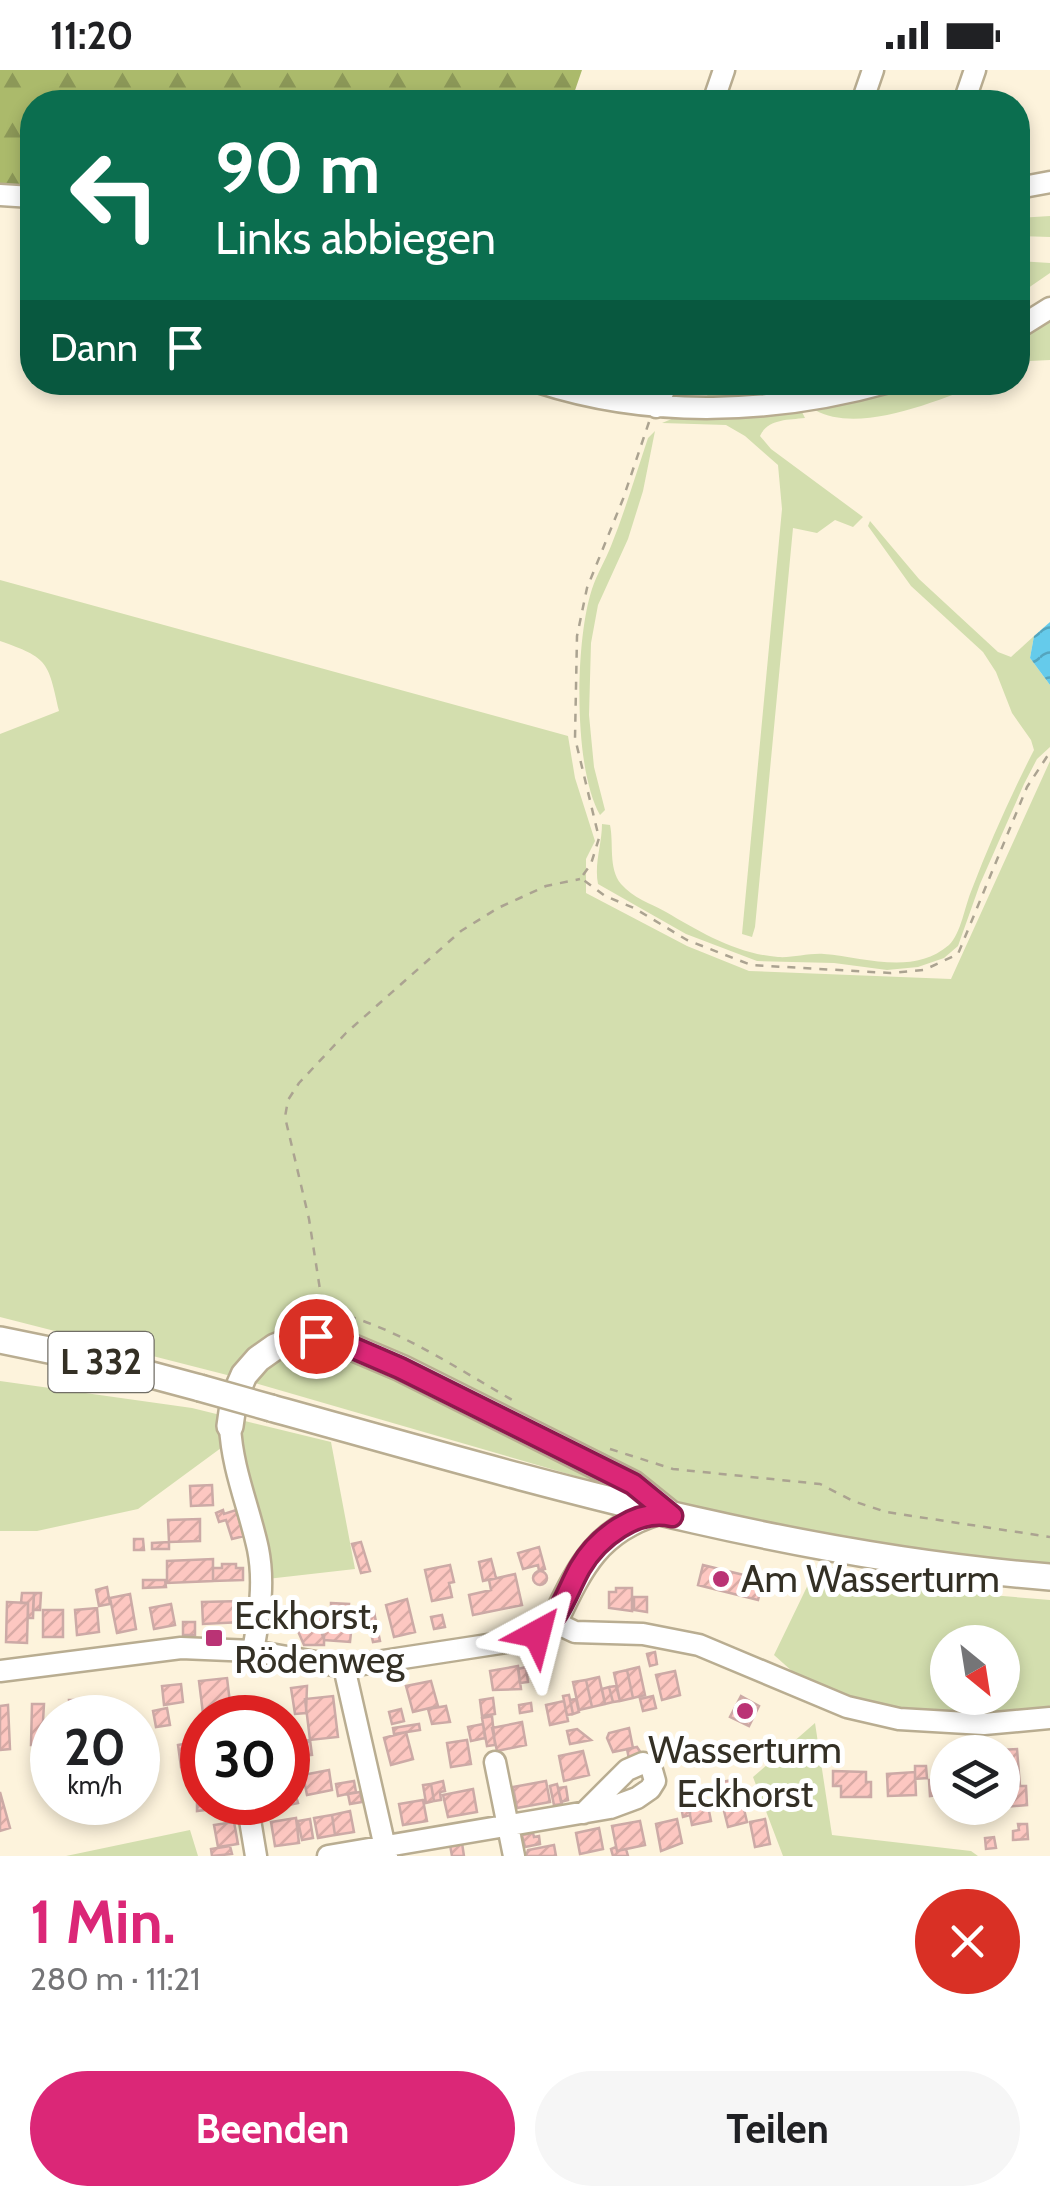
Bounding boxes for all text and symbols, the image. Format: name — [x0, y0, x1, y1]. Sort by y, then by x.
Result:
text: 11:20 — [50, 12, 133, 59]
text: 90 m — [215, 125, 380, 211]
icon: left — [50, 130, 180, 260]
text: Links abbiegen — [215, 211, 496, 265]
icon: arrive — [158, 320, 213, 375]
text: Dann — [50, 324, 138, 371]
pin — [274, 1294, 359, 1379]
icon: arrive — [289, 1309, 344, 1364]
road number: L 332 — [48, 1332, 154, 1392]
place label: Am Wasserturm — [741, 1555, 1000, 1602]
marker: Am Wasserturm — [710, 1568, 732, 1590]
position arrow — [485, 1582, 589, 1686]
place label: Eckhorst, Rödenweg — [234, 1592, 405, 1683]
north arrow — [930, 1625, 1020, 1715]
map controls — [930, 1625, 1020, 1825]
marker: Eckhorst, Rödenweg — [203, 1627, 225, 1649]
speed limit sign: 30 — [180, 1695, 310, 1825]
marker: Wasserturm Eckhorst — [734, 1700, 756, 1722]
text: 20 — [64, 1717, 126, 1778]
place label: Wasserturm Eckhorst — [648, 1726, 842, 1817]
button: layers — [930, 1735, 1020, 1825]
text: km/h — [68, 1770, 122, 1800]
text: 1 Min. — [30, 1885, 176, 1958]
button: close — [915, 1889, 1020, 1994]
text: 280 m · 11:21 — [30, 1959, 201, 1998]
button: Beenden — [30, 2071, 515, 2186]
button: Teilen — [535, 2071, 1020, 2186]

